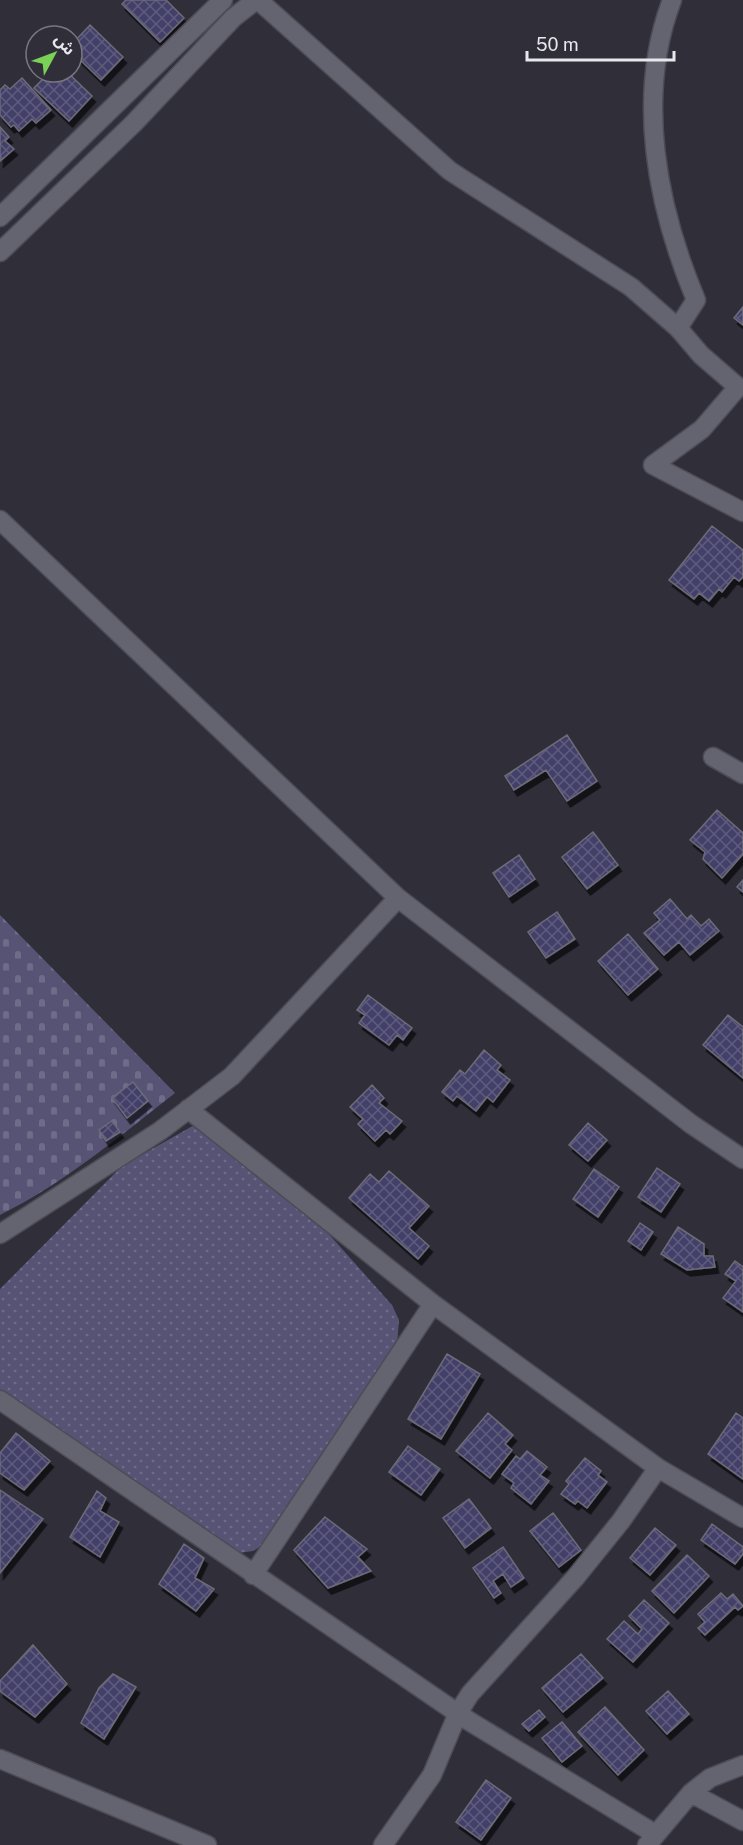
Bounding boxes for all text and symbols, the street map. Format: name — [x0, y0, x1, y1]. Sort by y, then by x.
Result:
north arrow — [24, 24, 84, 84]
scale bar — [527, 24, 674, 62]
text: ش — [51, 30, 79, 59]
text: 50 m — [536, 34, 579, 55]

